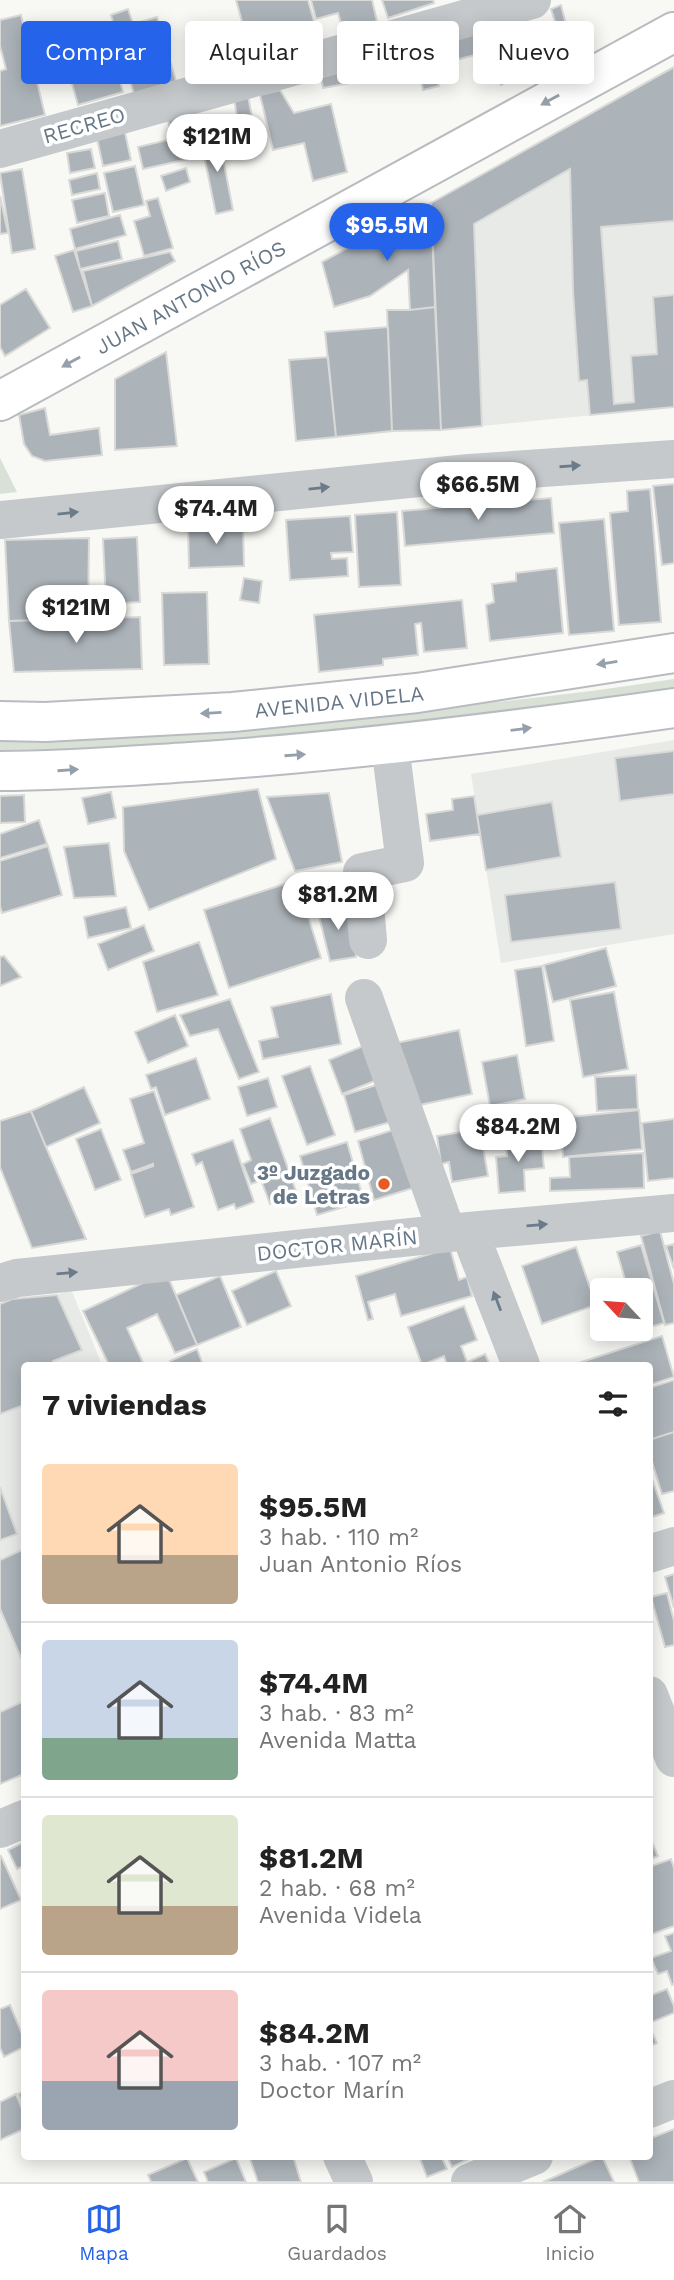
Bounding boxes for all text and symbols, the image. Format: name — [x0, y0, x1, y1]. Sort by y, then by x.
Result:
chip: Comprar — [21, 21, 171, 84]
chip: Alquilar — [185, 21, 323, 84]
chip: Filtros — [337, 21, 459, 84]
chip: Nuevo — [473, 21, 594, 84]
one-way arrow — [540, 94, 559, 106]
street label: RECREO — [40, 101, 128, 149]
pin: $121M — [168, 114, 266, 174]
text: $121M — [182, 123, 252, 150]
pin: $95.5M — [330, 204, 444, 263]
text: $95.5M — [345, 212, 429, 239]
street label: JUAN ANTONIO RÍOS — [91, 235, 290, 359]
one-way arrow — [61, 356, 80, 368]
one-way arrow — [559, 460, 581, 471]
pin: $66.5M — [421, 462, 535, 522]
text: $66.5M — [436, 471, 520, 498]
one-way arrow — [308, 482, 330, 493]
pin: $74.4M — [159, 486, 273, 546]
text: $74.4M — [174, 495, 258, 522]
one-way arrow — [57, 507, 79, 518]
pin: $121M — [27, 586, 125, 645]
text: $121M — [41, 594, 111, 621]
one-way arrow — [595, 658, 617, 669]
street label: AVENIDA VIDELA — [253, 680, 425, 722]
one-way arrow — [200, 708, 222, 719]
one-way arrow — [510, 724, 532, 735]
one-way arrow — [284, 749, 306, 760]
one-way arrow — [57, 764, 79, 775]
pin: $81.2M — [281, 872, 395, 932]
text: $81.2M — [298, 881, 378, 908]
pin: $84.2M — [461, 1104, 575, 1164]
text: $84.2M — [475, 1113, 561, 1140]
place label: 3º Juzgado de Letras — [257, 1160, 370, 1209]
marker: 3º Juzgado de Letras — [376, 1176, 392, 1192]
one-way arrow — [526, 1219, 548, 1230]
street label: DOCTOR MARÍN — [255, 1224, 419, 1266]
one-way arrow — [56, 1267, 78, 1278]
north arrow — [590, 1278, 653, 1340]
map controls — [590, 1278, 653, 1341]
one-way arrow — [491, 1291, 502, 1312]
icon: filters — [594, 1385, 632, 1423]
text: 7 viviendas — [42, 1387, 207, 1422]
text: $95.5M — [259, 1489, 368, 1524]
icon: home — [98, 1492, 182, 1576]
text: 3 hab. · 110 m² — [259, 1524, 418, 1551]
text: Juan Antonio Ríos — [259, 1551, 462, 1578]
text: $74.4M — [259, 1665, 368, 1700]
icon: home — [98, 1668, 182, 1752]
text: 3 hab. · 83 m² — [259, 1700, 414, 1727]
text: Avenida Matta — [259, 1727, 417, 1754]
text: $81.2M — [259, 1840, 364, 1875]
icon: home — [98, 1843, 182, 1927]
text: 2 hab. · 68 m² — [259, 1875, 415, 1902]
text: Avenida Videla — [259, 1902, 422, 1929]
text: $84.2M — [259, 2015, 370, 2050]
icon: home — [98, 2018, 182, 2102]
text: 3 hab. · 107 m² — [259, 2050, 421, 2077]
text: Doctor Marín — [259, 2077, 405, 2104]
tab: Mapa — [79, 2200, 129, 2265]
tab: Guardados — [287, 2200, 387, 2265]
tab: Inicio — [545, 2200, 595, 2265]

